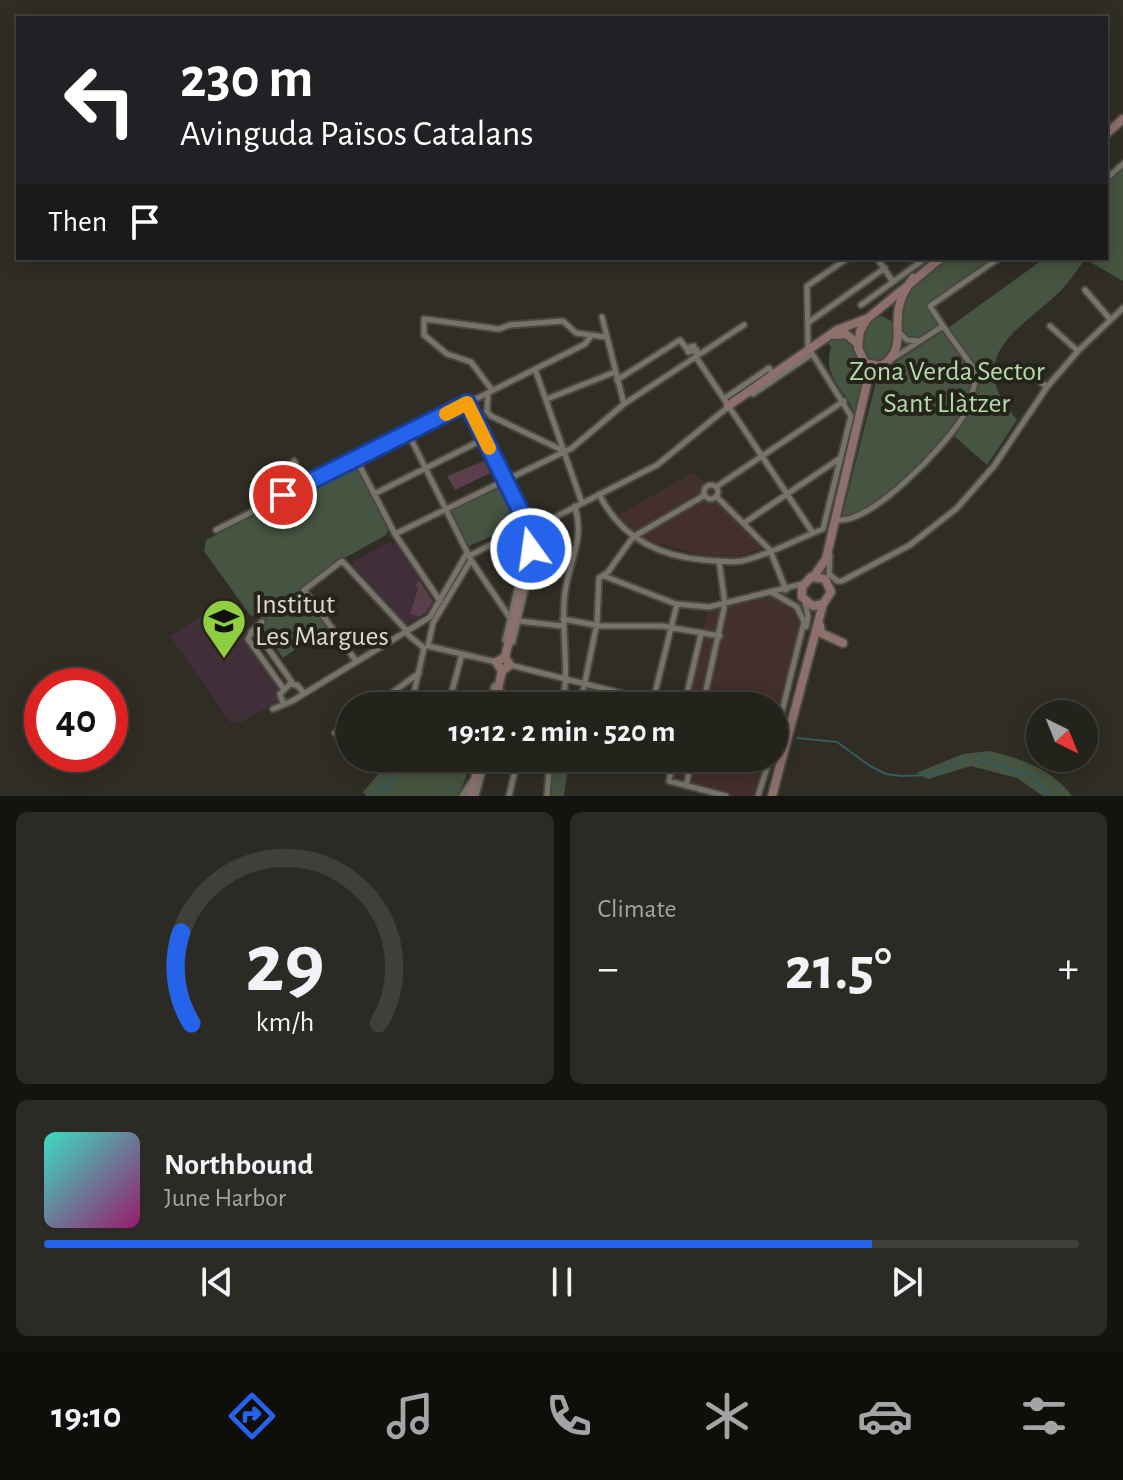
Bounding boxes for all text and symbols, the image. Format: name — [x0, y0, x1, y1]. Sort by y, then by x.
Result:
icon: left — [48, 48, 152, 152]
text: 230 m — [180, 51, 313, 107]
text: Avinguda Països Catalans — [180, 116, 534, 152]
icon: arrive — [123, 200, 167, 244]
text: Then — [48, 207, 107, 237]
park label: Zona Verda Sector Sant Llàtzer — [849, 358, 1045, 418]
pin — [249, 461, 317, 529]
icon: arrive — [261, 473, 305, 517]
position arrow — [489, 507, 573, 591]
place label: Institut Les Margues — [255, 591, 389, 651]
school or university icon: Institut Les Margues — [200, 597, 248, 660]
speed limit sign: 40 — [24, 668, 128, 772]
north arrow — [1026, 700, 1098, 772]
map controls — [1026, 700, 1098, 772]
text: 19:12 · 2 min · 520 m — [449, 717, 675, 747]
text: Climate — [598, 896, 676, 922]
text: 29 — [245, 923, 324, 1007]
text: 21.5° — [785, 940, 892, 1000]
text: − — [598, 947, 619, 991]
text: + — [1058, 947, 1079, 991]
text: km/h — [255, 1008, 314, 1037]
text: Northbound — [164, 1150, 313, 1180]
text: June Harbor — [164, 1185, 286, 1211]
icon: previous — [195, 1260, 239, 1304]
icon: pause — [540, 1260, 584, 1304]
icon: next — [885, 1260, 929, 1304]
icon: directions — [224, 1388, 280, 1444]
icon: music — [382, 1388, 438, 1444]
icon: phone — [541, 1388, 597, 1444]
icon: climate — [699, 1388, 755, 1444]
icon: car — [857, 1388, 913, 1444]
icon: filters — [1016, 1388, 1072, 1444]
text: 19:10 — [51, 1398, 122, 1434]

